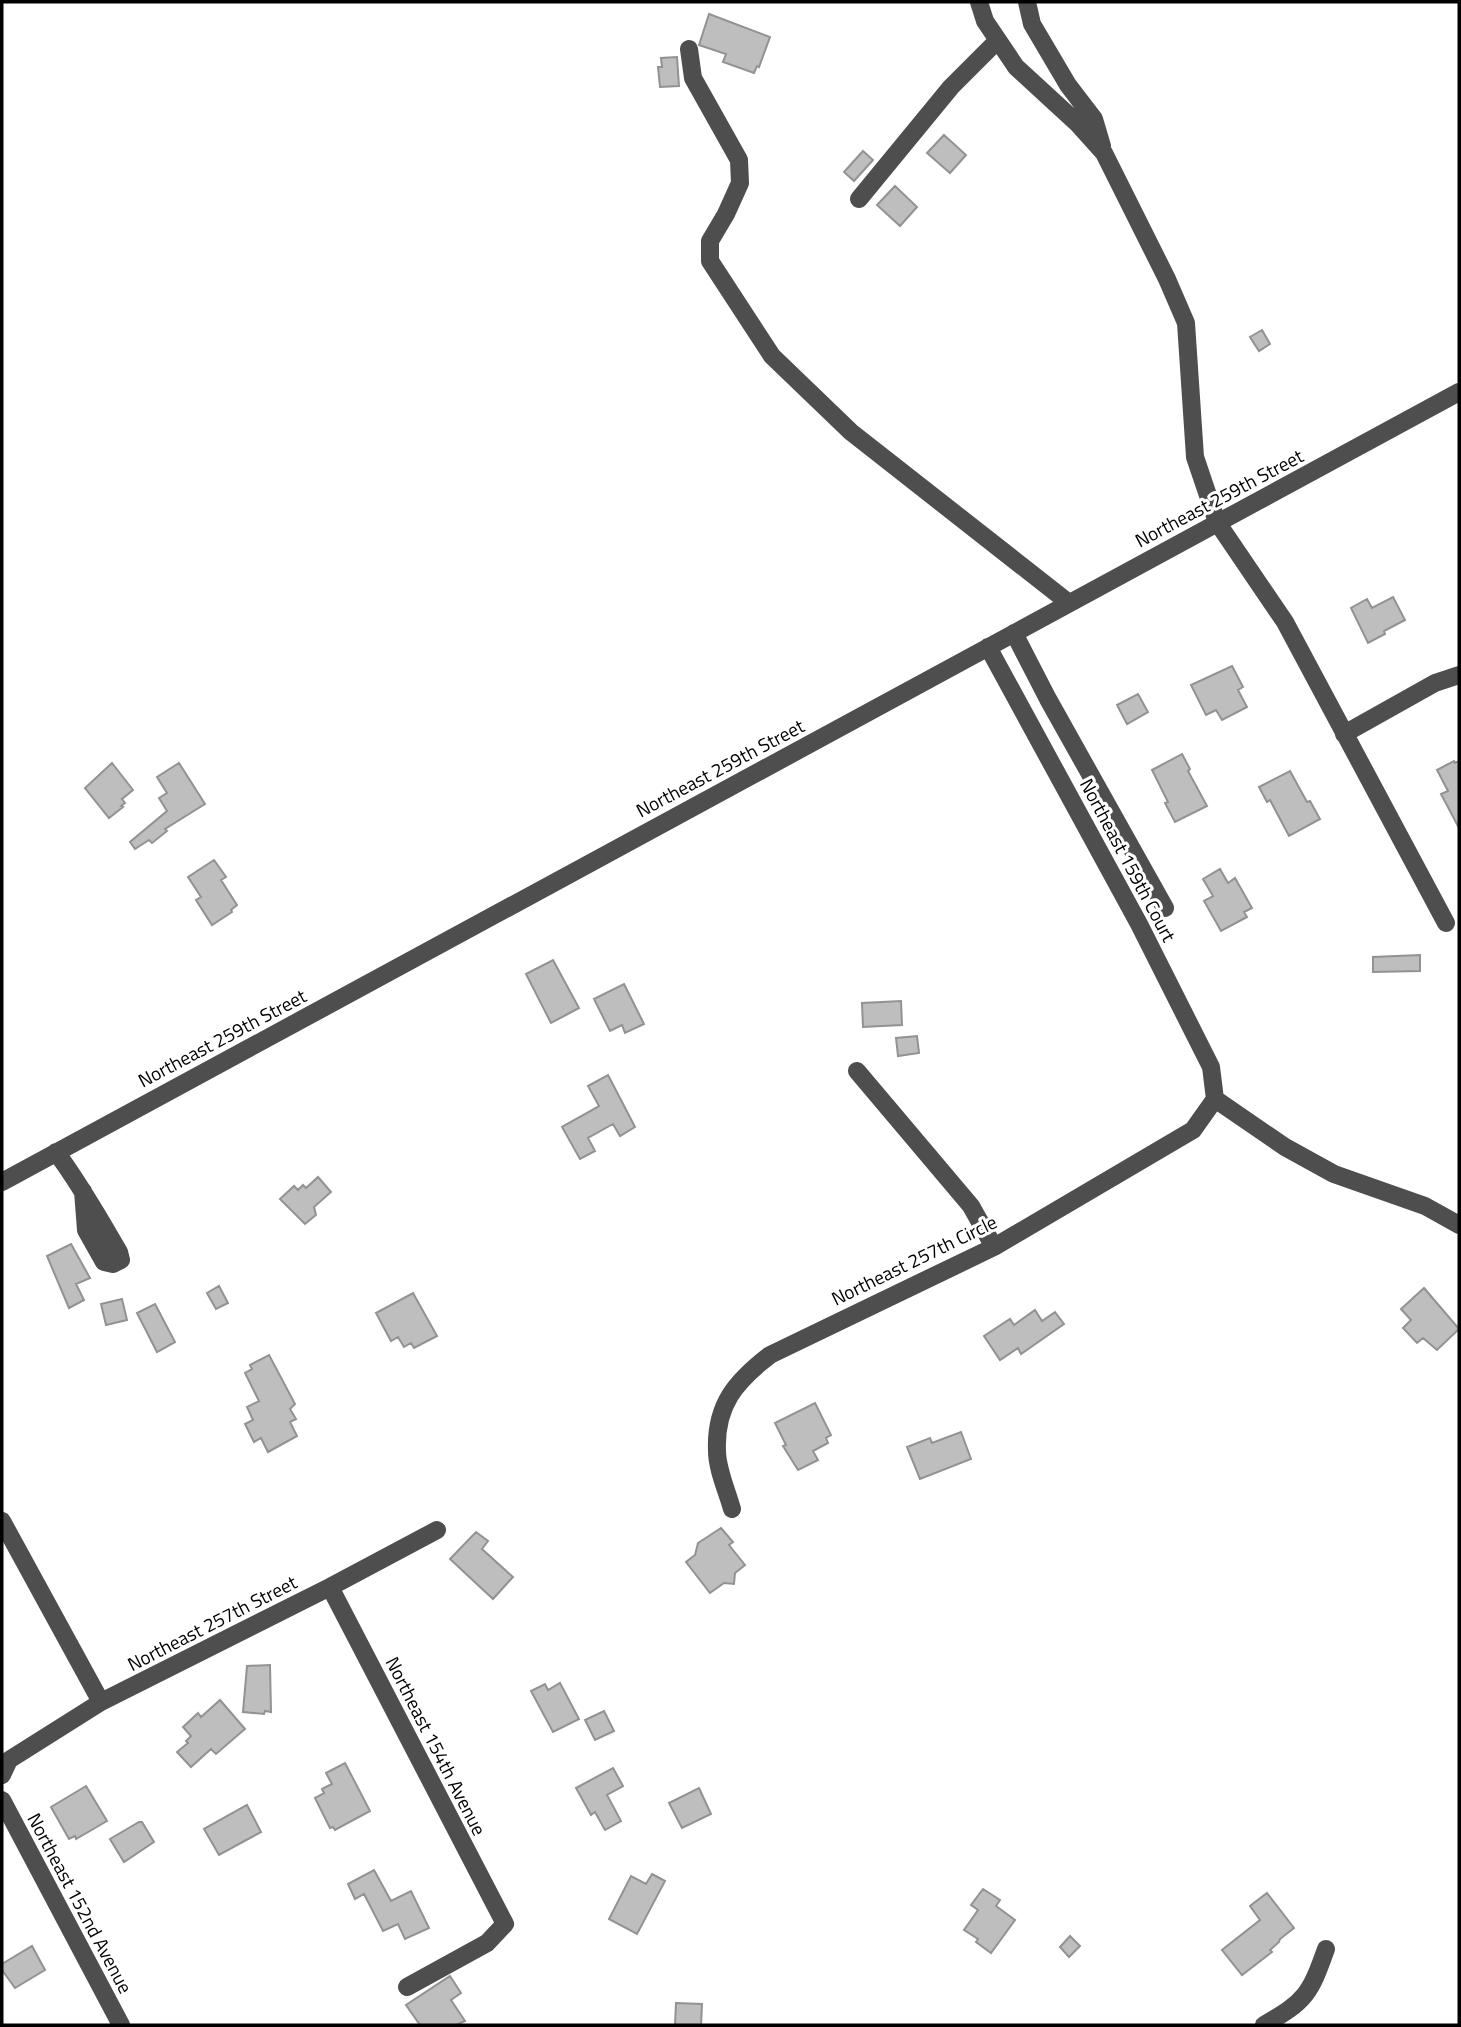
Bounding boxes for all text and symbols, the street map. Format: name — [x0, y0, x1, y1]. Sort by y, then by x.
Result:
street label: Northeast 259th Street — [1129, 441, 1308, 554]
street label: Northeast 259th Street — [630, 711, 809, 824]
street label: Northeast 159th Court — [1073, 773, 1184, 947]
street label: Northeast 259th Street — [132, 981, 311, 1094]
street label: Northeast 257th Circle — [826, 1207, 1002, 1312]
street label: Northeast 257th Street — [122, 1567, 302, 1678]
street label: Northeast 154th Avenue — [379, 1651, 494, 1840]
street label: Northeast 152nd Avenue — [21, 1807, 140, 1998]

